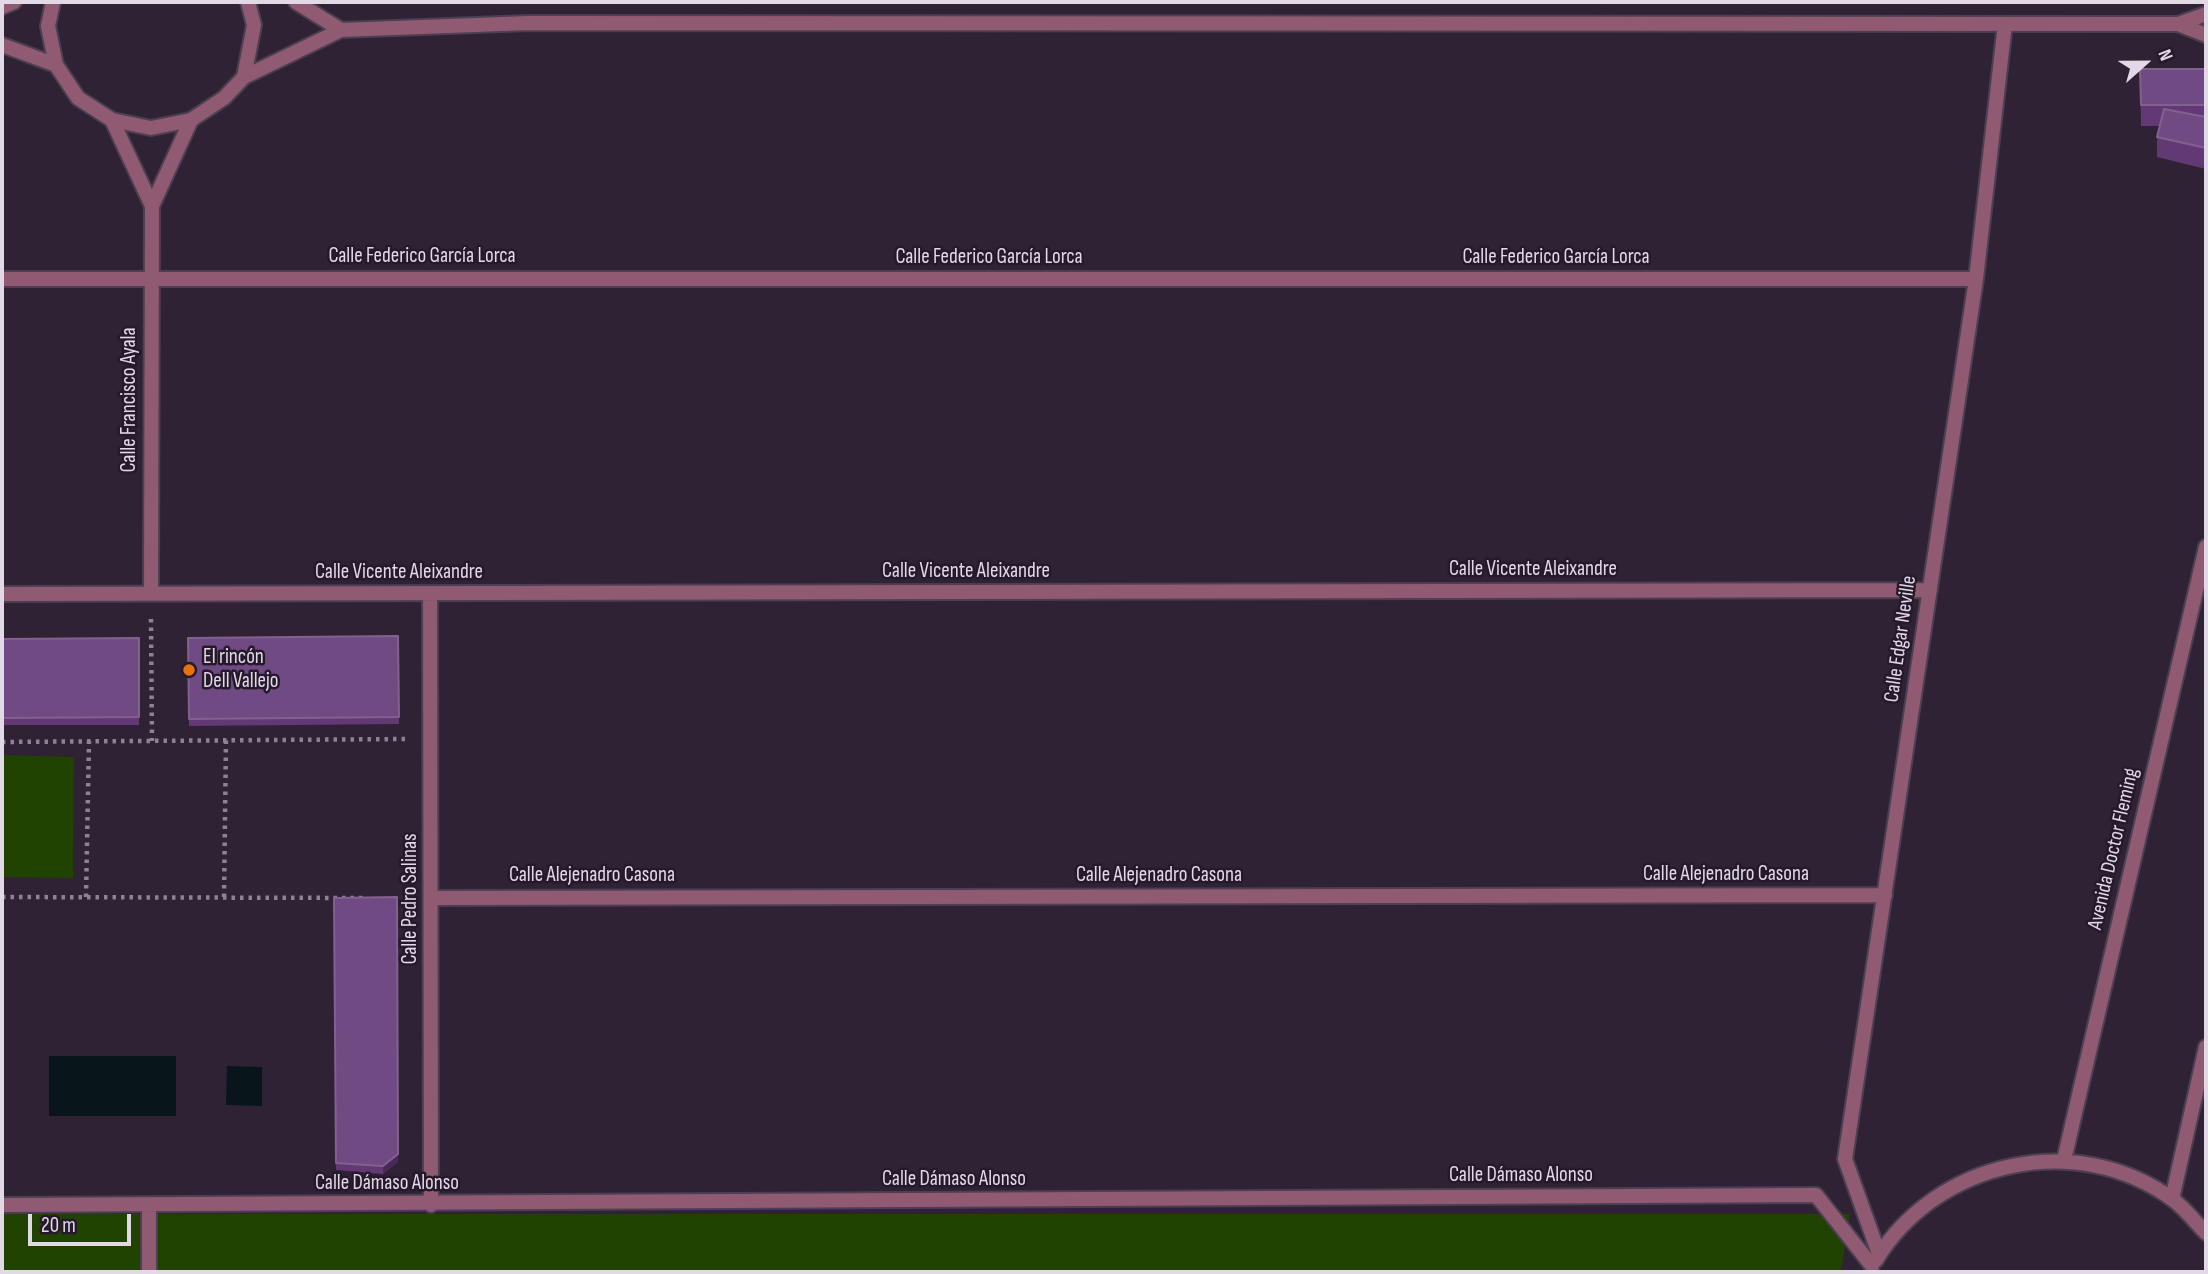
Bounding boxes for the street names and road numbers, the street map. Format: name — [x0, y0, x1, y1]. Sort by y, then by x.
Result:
street label: Calle Federico García Lorca — [328, 244, 516, 270]
street label: Calle Federico García Lorca — [895, 245, 1083, 271]
street label: Calle Federico García Lorca — [1462, 245, 1650, 271]
street label: Calle Francisco Ayala — [117, 327, 143, 473]
street label: Calle Vicente Aleixandre — [1449, 557, 1617, 583]
street label: Calle Vicente Aleixandre — [882, 559, 1050, 585]
street label: Calle Vicente Aleixandre — [315, 560, 483, 586]
street label: Calle Edgar Neville — [1880, 574, 1922, 704]
street label: Avenida Doctor Fleming — [2083, 766, 2145, 932]
street label: Calle Pedro Salinas — [398, 833, 424, 965]
street label: Calle Alejenadro Casona — [1643, 862, 1809, 888]
street label: Calle Alejenadro Casona — [509, 863, 675, 889]
street label: Calle Alejenadro Casona — [1076, 863, 1242, 889]
street label: Calle Dámaso Alonso — [1449, 1163, 1593, 1189]
street label: Calle Dámaso Alonso — [882, 1167, 1026, 1193]
street label: Calle Dámaso Alonso — [315, 1171, 459, 1197]

